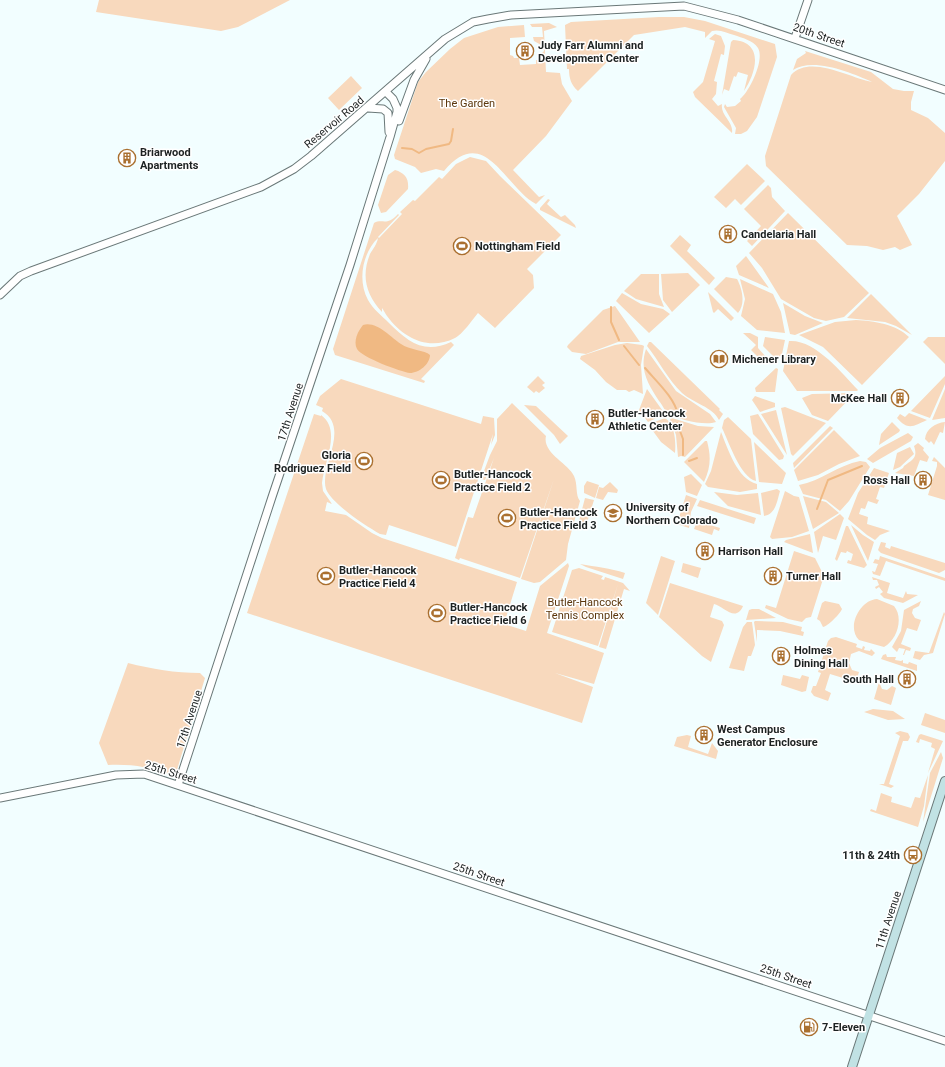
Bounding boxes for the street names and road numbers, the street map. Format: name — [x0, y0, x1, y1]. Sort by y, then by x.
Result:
street label: 20th Street — [791, 21, 847, 51]
street label: Reservoir Road — [302, 94, 367, 151]
street label: 17th Avenue — [275, 381, 306, 443]
street label: 17th Avenue — [174, 688, 205, 750]
street label: 25th Street — [143, 758, 199, 787]
street label: 25th Street — [451, 860, 507, 890]
street label: 11th Avenue — [873, 889, 904, 951]
street label: 25th Street — [758, 962, 814, 992]

